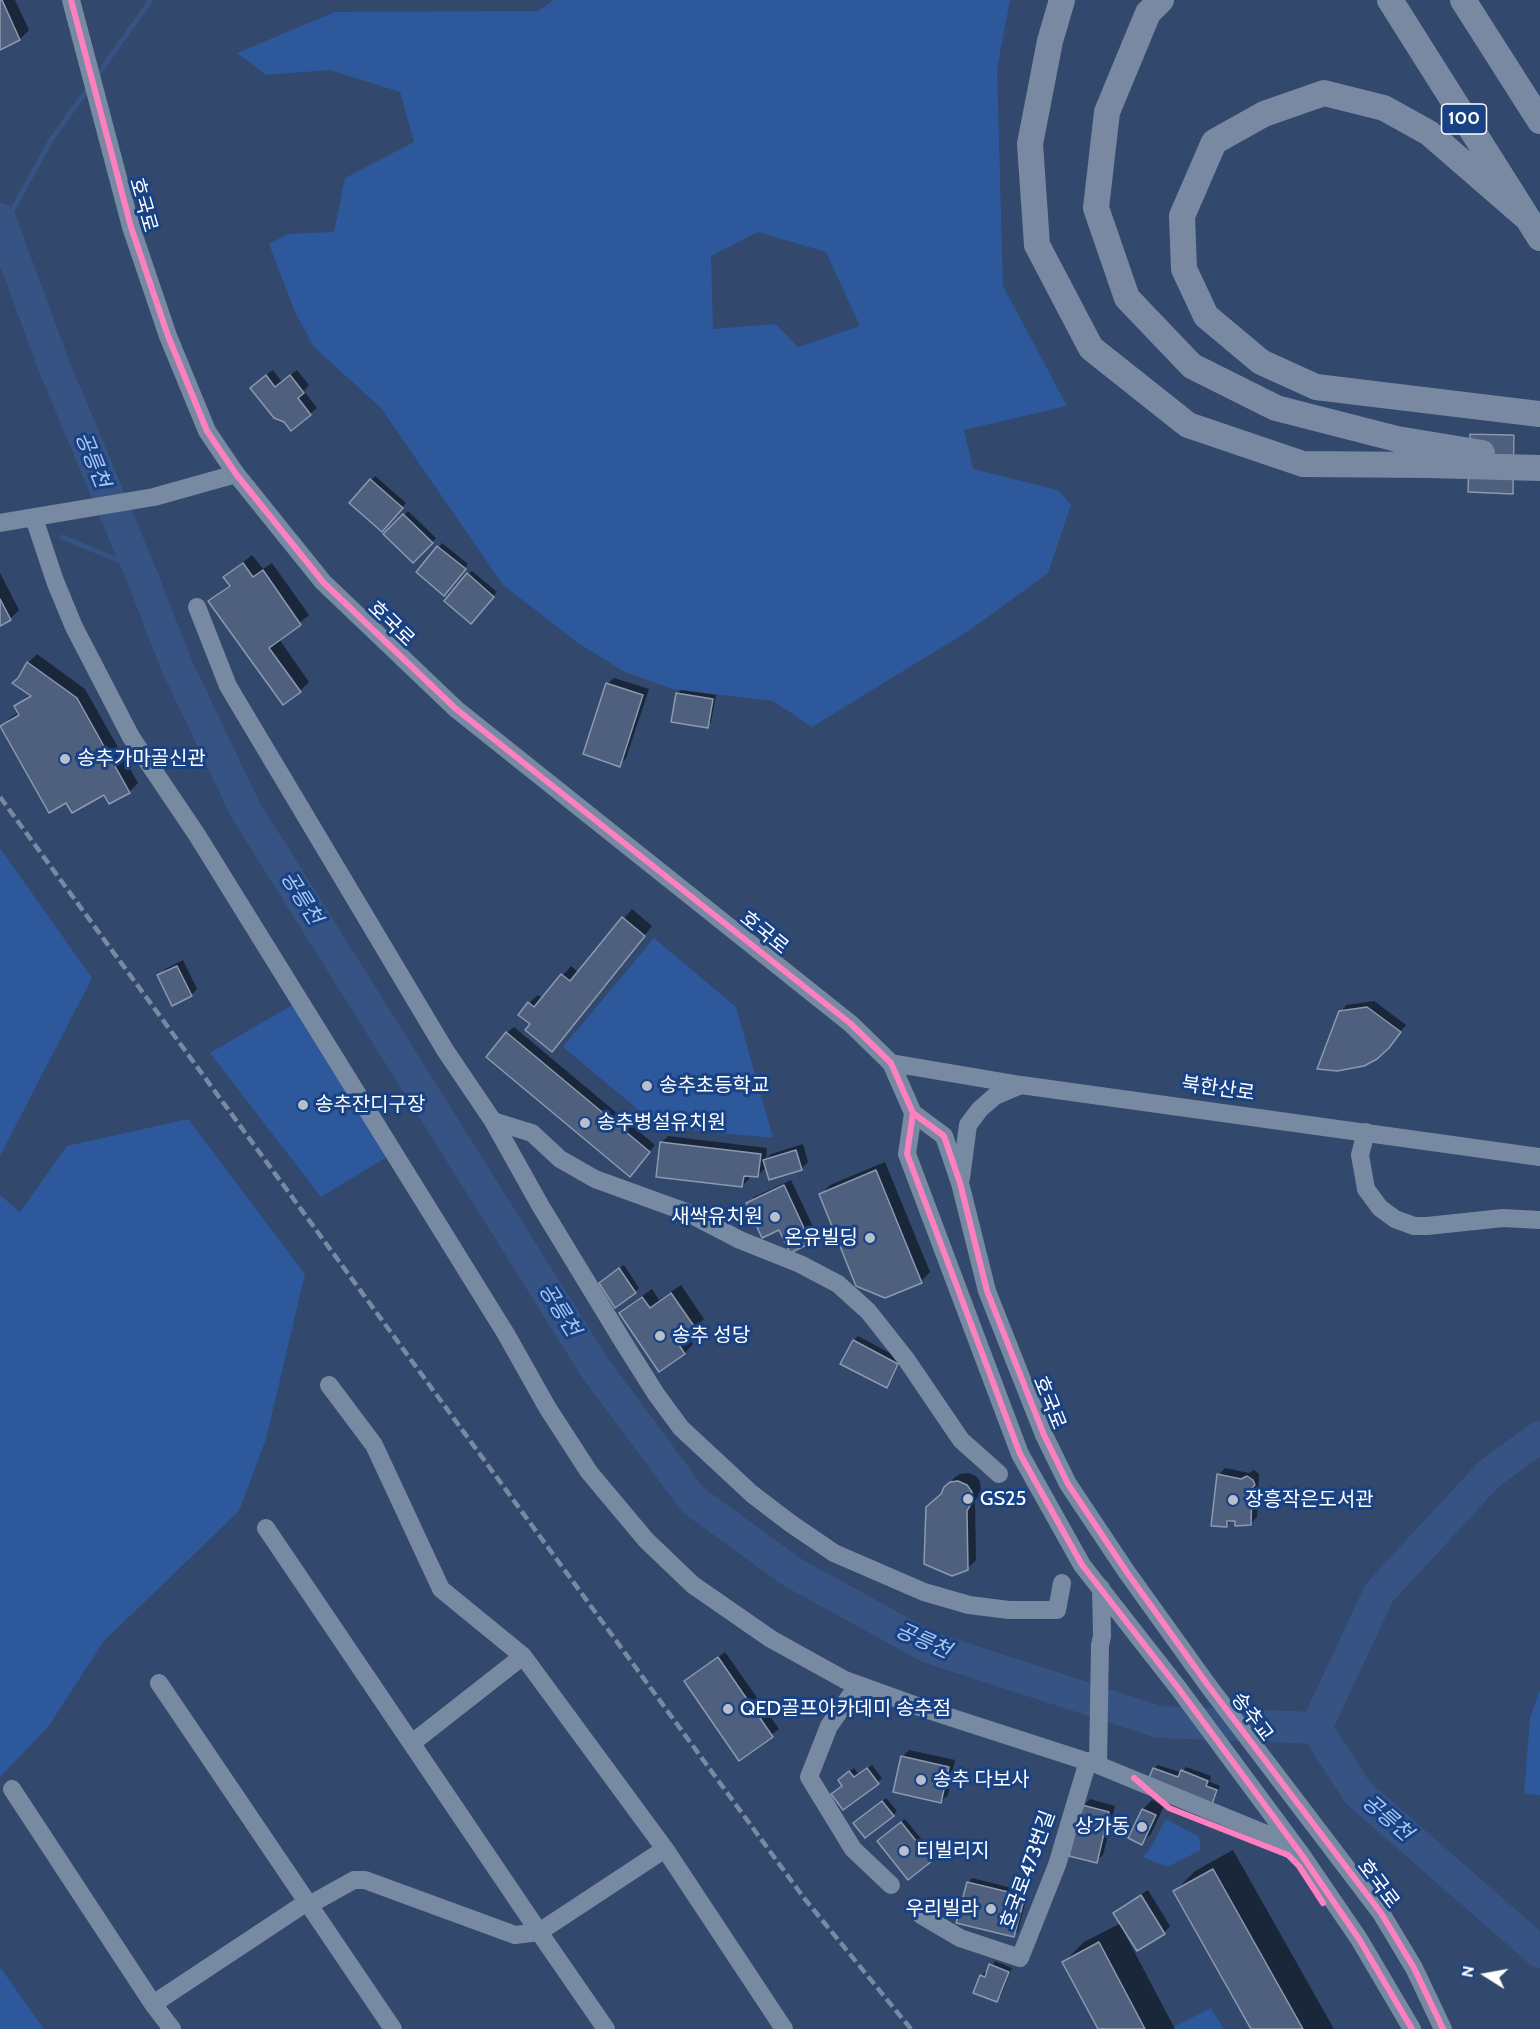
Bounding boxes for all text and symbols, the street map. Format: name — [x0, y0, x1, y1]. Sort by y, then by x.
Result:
road number: 100 — [1442, 104, 1486, 134]
street label: 호국로 — [124, 175, 162, 235]
water label: 공릉천 — [69, 428, 115, 492]
street label: 호국로 — [363, 596, 419, 652]
place label: 송추가마골신관 — [77, 747, 206, 771]
marker: 송추가마골신관 — [58, 752, 72, 766]
water label: 공릉천 — [275, 867, 327, 929]
street label: 호국로 — [735, 906, 793, 960]
street label: 북한산로 — [1180, 1072, 1256, 1106]
place label: 송추초등학교 — [659, 1074, 769, 1098]
marker: 송추초등학교 — [640, 1079, 654, 1093]
place label: 송추잔디구장 — [315, 1093, 425, 1117]
marker: 송추잔디구장 — [296, 1098, 310, 1112]
place label: 송추병설유치원 — [597, 1111, 726, 1135]
marker: 송추병설유치원 — [578, 1116, 592, 1130]
place label: 새싹유치원 — [671, 1205, 763, 1229]
marker: 새싹유치원 — [768, 1210, 782, 1224]
place label: 온유빌딩 — [784, 1226, 858, 1250]
marker: 온유빌딩 — [863, 1231, 877, 1245]
water label: 공릉천 — [533, 1279, 585, 1341]
place label: 송추 성당 — [672, 1324, 750, 1348]
marker: 송추 성당 — [653, 1329, 667, 1343]
street label: 호국로 — [1028, 1373, 1070, 1433]
place label: GS25 — [980, 1487, 1026, 1511]
place label: 장흥작은도서관 — [1245, 1488, 1374, 1512]
marker: GS25 — [961, 1492, 975, 1506]
marker: 장흥작은도서관 — [1226, 1493, 1240, 1507]
water label: 공릉천 — [891, 1618, 955, 1664]
street label: 송추교 — [1226, 1688, 1278, 1746]
place label: QED골프아카데미 송추점 — [740, 1697, 951, 1721]
marker: QED골프아카데미 송추점 — [721, 1702, 735, 1716]
place label: 송추 다보사 — [933, 1768, 1029, 1792]
marker: 송추 다보사 — [914, 1773, 928, 1787]
water label: 공릉천 — [1357, 1789, 1417, 1847]
street label: 호국로473번길 — [995, 1807, 1061, 1933]
place label: 상가동 — [1075, 1815, 1130, 1839]
marker: 상가동 — [1135, 1820, 1149, 1834]
place label: 티빌리지 — [916, 1839, 990, 1863]
marker: 티빌리지 — [897, 1844, 911, 1858]
street label: 호국로 — [1352, 1855, 1404, 1913]
place label: 우리빌라 — [905, 1897, 979, 1921]
marker: 우리빌라 — [984, 1902, 998, 1916]
north arrow — [1456, 1945, 1516, 2005]
text: N — [1457, 1964, 1478, 1979]

